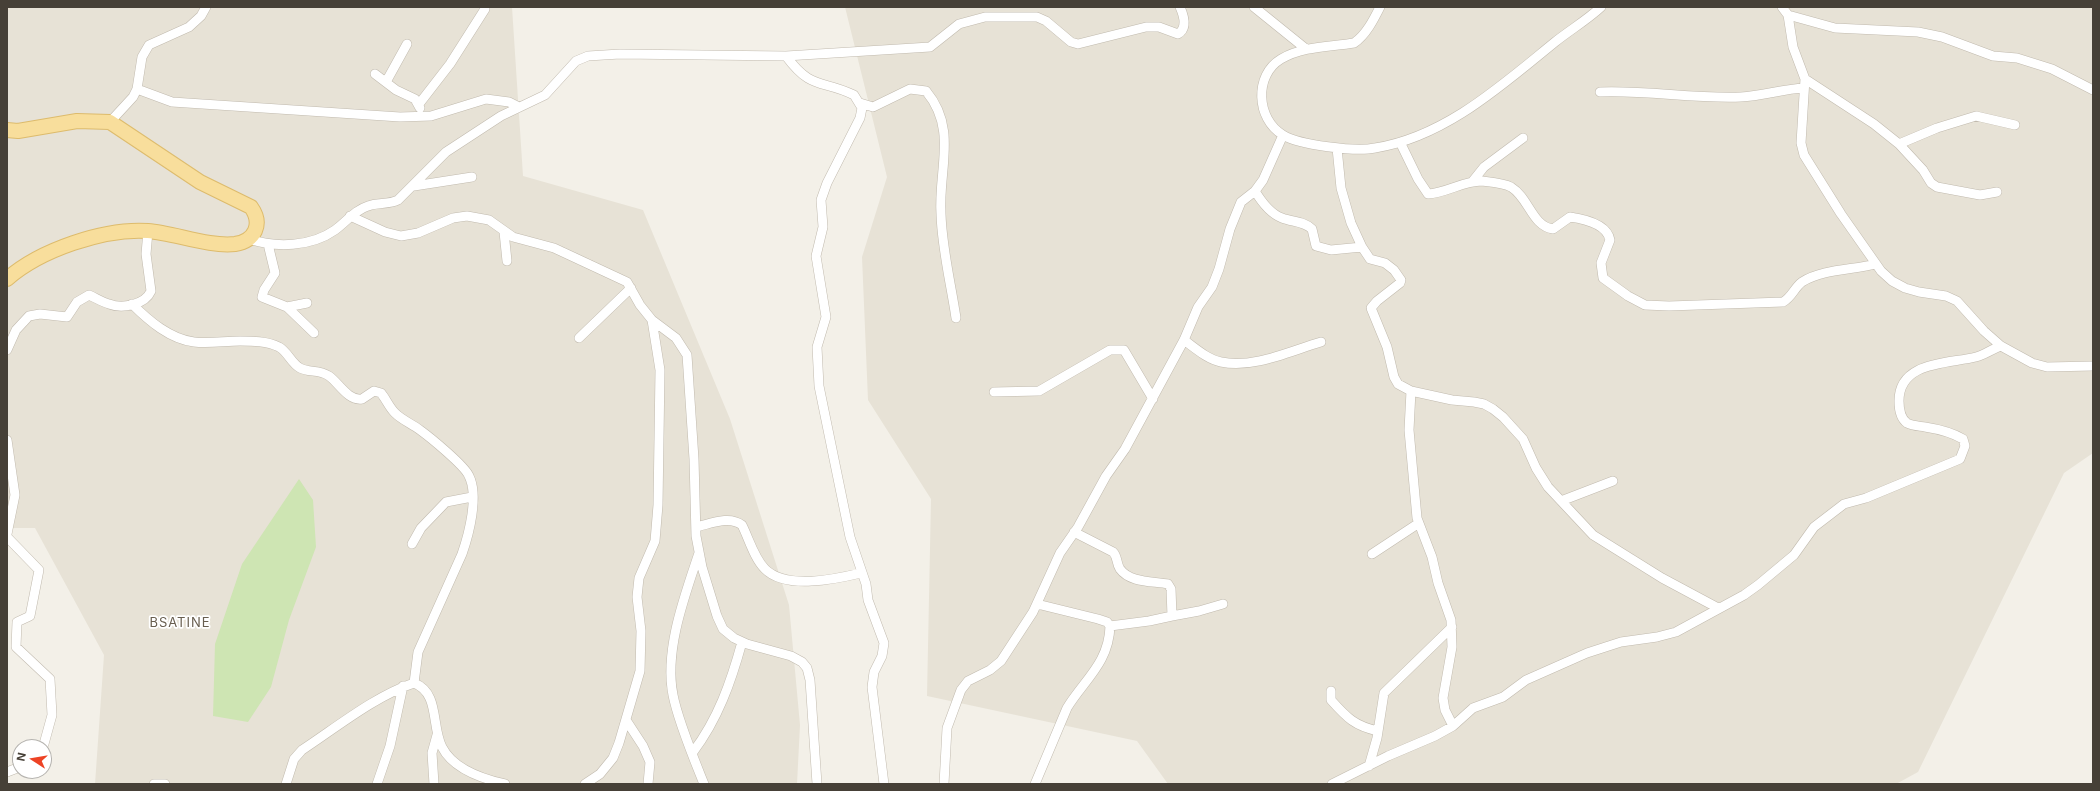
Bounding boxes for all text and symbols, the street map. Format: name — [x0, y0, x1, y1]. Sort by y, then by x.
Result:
district label: BSATINE — [149, 615, 211, 631]
north arrow — [12, 739, 52, 779]
text: N — [14, 751, 29, 762]

